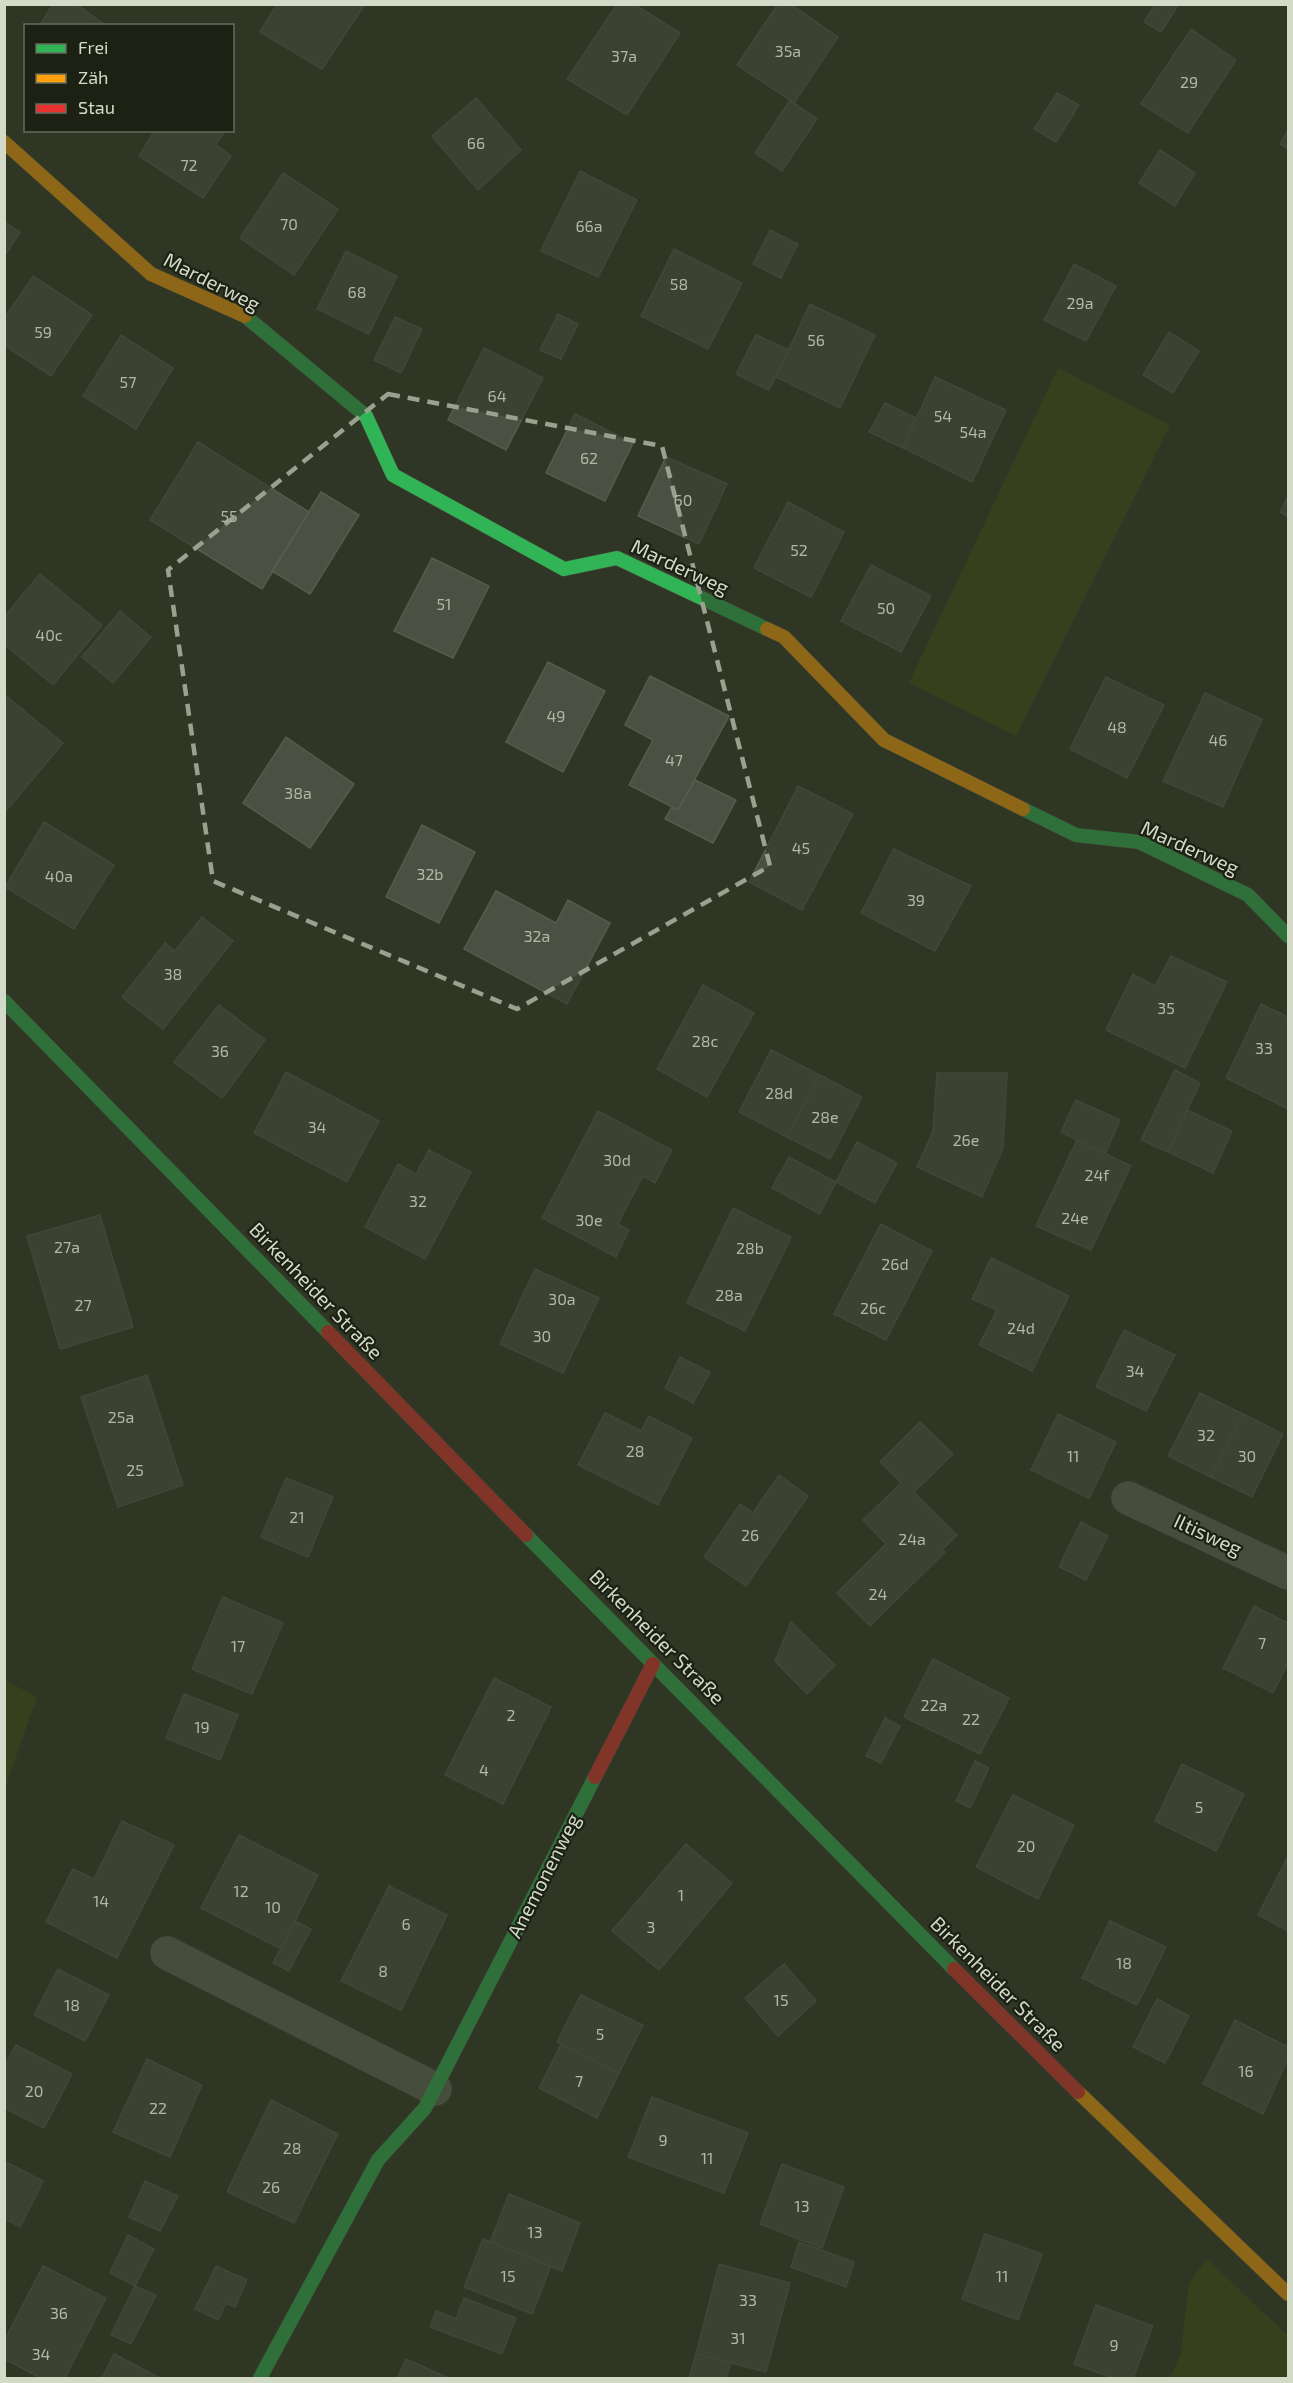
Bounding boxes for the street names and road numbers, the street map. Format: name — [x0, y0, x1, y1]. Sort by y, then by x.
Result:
street label: Marderweg — [160, 247, 265, 316]
street label: Marderweg — [628, 533, 733, 599]
street label: Marderweg — [1138, 815, 1243, 879]
street label: Birkenheider Straße — [245, 1217, 388, 1364]
street label: Iltisweg — [1171, 1508, 1246, 1560]
street label: Birkenheider Straße — [585, 1564, 730, 1709]
street label: Anemonenweg — [502, 1810, 585, 1942]
street label: Birkenheider Straße — [926, 1911, 1071, 2056]

